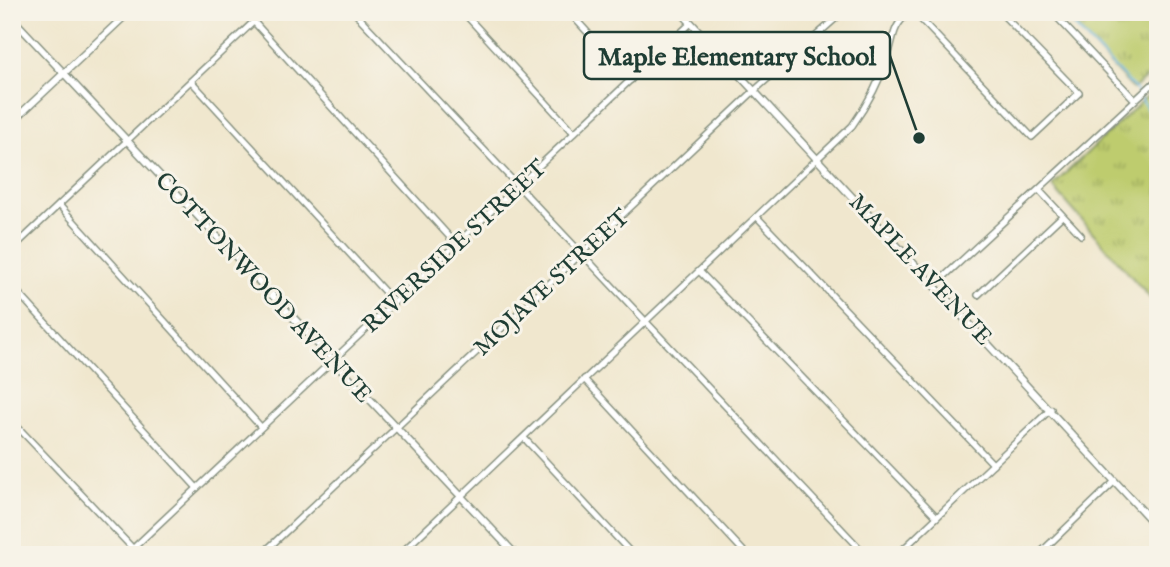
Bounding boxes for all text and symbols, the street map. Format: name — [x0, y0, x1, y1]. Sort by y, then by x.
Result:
callout: Maple Elementary School — [584, 32, 890, 79]
text: Maple Elementary School — [598, 41, 877, 74]
street label: RIVERSIDE STREET — [356, 153, 554, 341]
street label: COTTONWOOD AVENUE — [148, 166, 378, 410]
street label: MAPLE AVENUE — [841, 187, 998, 353]
street label: MOJAVE STREET — [467, 202, 637, 363]

